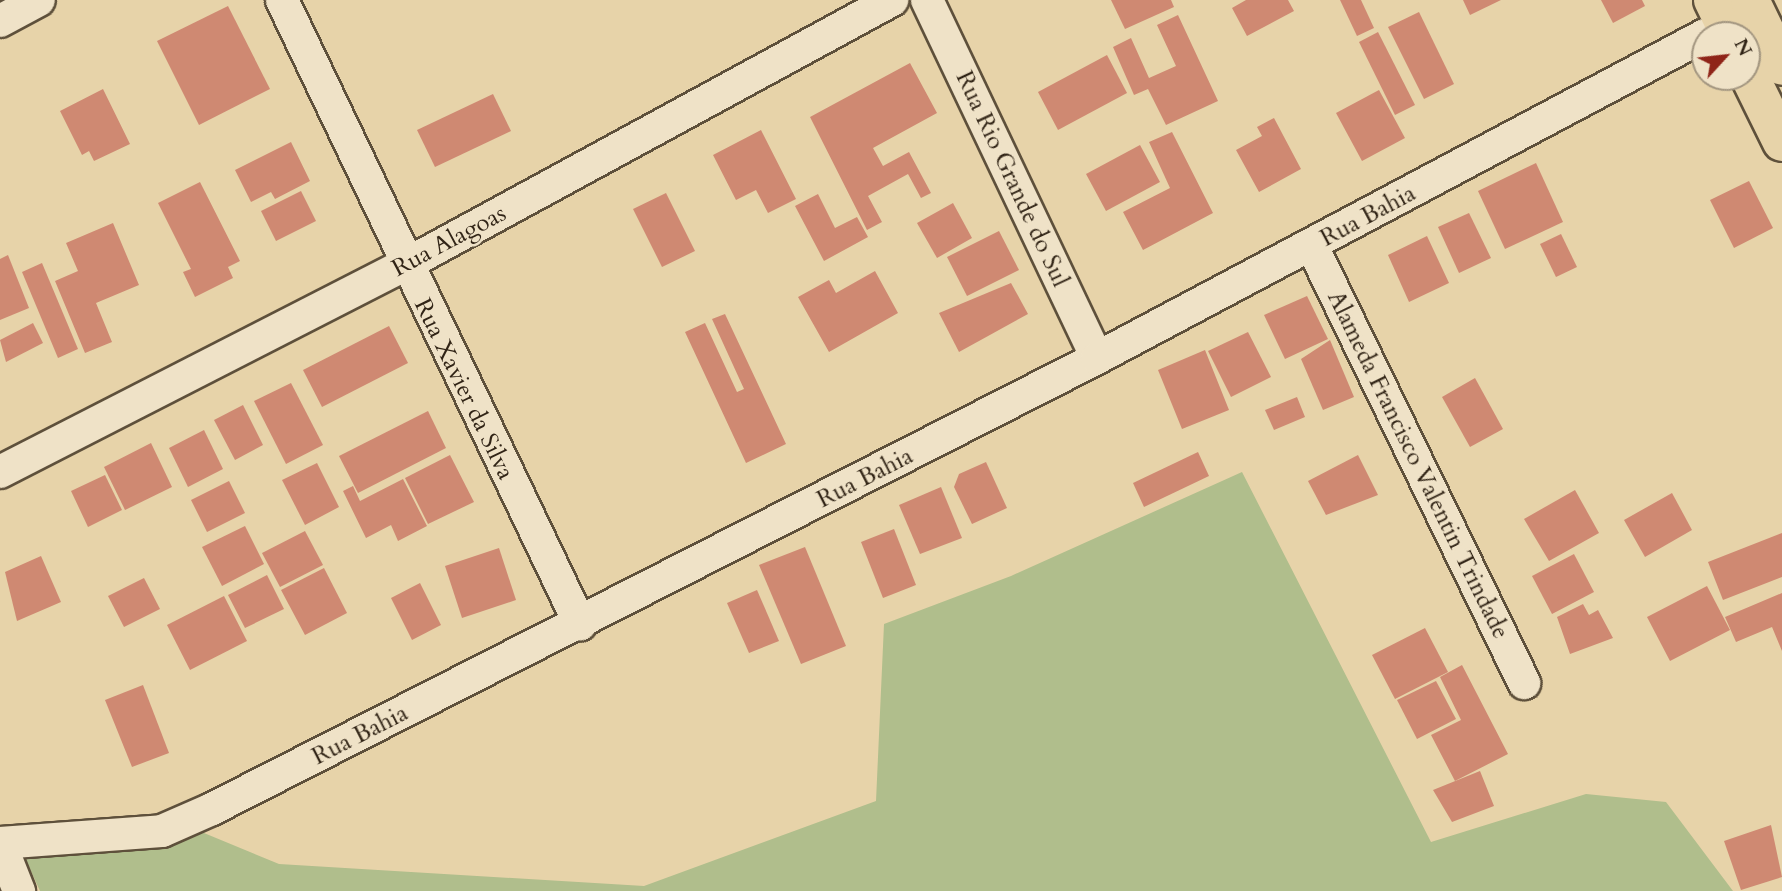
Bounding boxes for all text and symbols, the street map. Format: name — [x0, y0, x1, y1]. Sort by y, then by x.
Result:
north arrow — [1691, 21, 1761, 91]
text: N — [1728, 34, 1758, 61]
street label: Rua Rio Grande do Sul — [949, 67, 1075, 291]
street label: Rua Bahia — [1316, 179, 1420, 253]
street label: Rua Alagoas — [387, 199, 511, 283]
street label: Alameda Francisco Valentin Trindade — [1321, 286, 1515, 644]
street label: Rua Xavier da Silva — [408, 294, 520, 484]
street label: Rua Bahia — [812, 442, 918, 514]
street label: Rua Bahia — [307, 699, 413, 771]

